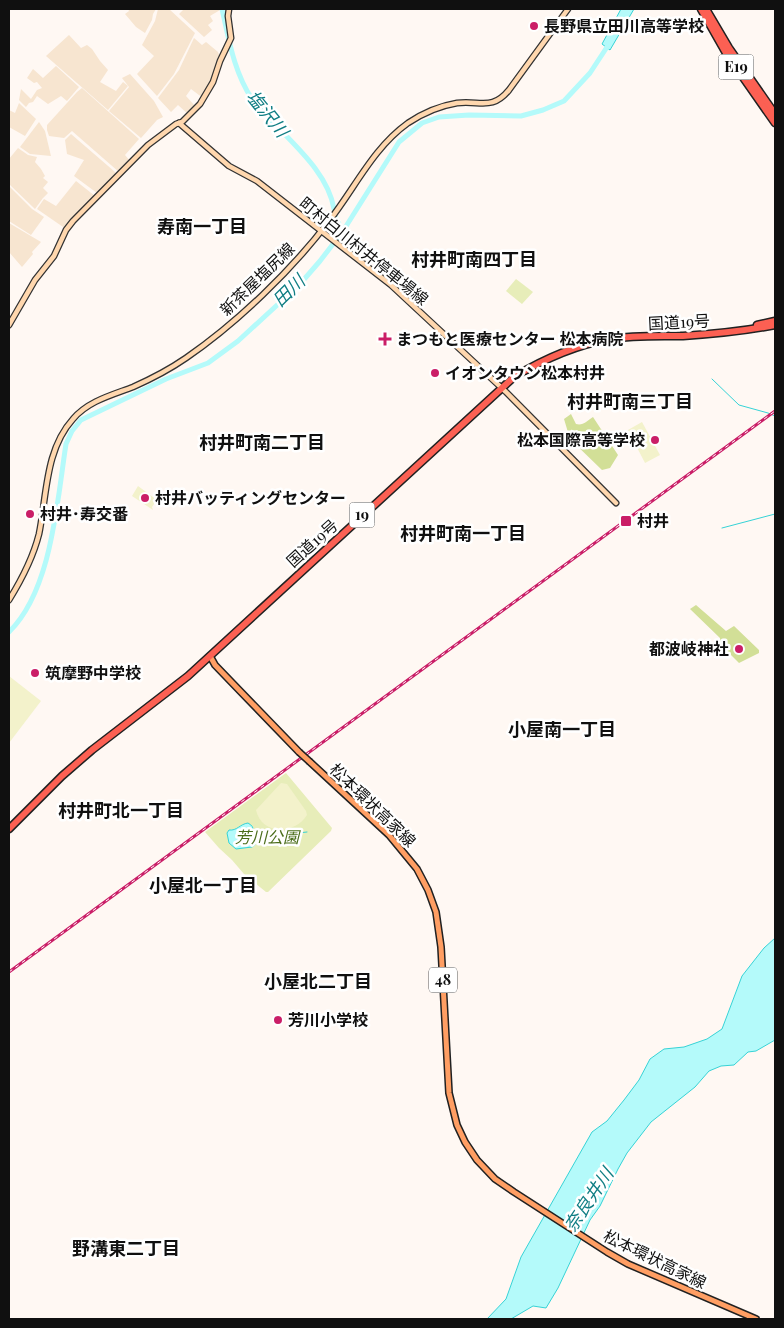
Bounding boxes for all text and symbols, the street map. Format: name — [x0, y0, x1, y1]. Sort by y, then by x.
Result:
place label: 長野県立田川高等学校 — [544, 15, 704, 36]
marker: 長野県立田川高等学校 — [528, 20, 540, 32]
road number: E19 — [718, 54, 754, 80]
water label: 塩沢川 — [241, 85, 295, 143]
street label: 町村白川村井停車場線 — [296, 192, 433, 309]
district label: 寿南一丁目 — [157, 214, 247, 238]
street label: 新茶屋塩尻線 — [215, 238, 298, 320]
district label: 村井町南四丁目 — [411, 247, 537, 271]
water label: 田川 — [267, 268, 311, 311]
street label: 国道19号 — [647, 309, 711, 334]
place label: まつもと医療センター 松本病院 — [396, 328, 623, 349]
marker: まつもと医療センター 松本病院 — [378, 332, 392, 346]
place label: イオンタウン松本村井 — [445, 362, 605, 383]
marker: イオンタウン松本村井 — [429, 367, 441, 379]
district label: 村井町南三丁目 — [567, 389, 693, 413]
place label: 松本国際高等学校 — [517, 429, 645, 450]
district label: 村井町南二丁目 — [199, 430, 325, 454]
marker: 松本国際高等学校 — [649, 434, 661, 446]
place label: 村井バッティングセンター — [155, 487, 346, 508]
marker: 村井バッティングセンター — [139, 492, 151, 504]
road number: 19 — [350, 502, 374, 528]
place label: 村井･寿交番 — [40, 503, 128, 524]
marker: 村井･寿交番 — [24, 508, 36, 520]
place label: 村井 — [637, 510, 669, 531]
street label: 国道19号 — [282, 514, 342, 571]
marker: 村井 — [619, 514, 633, 528]
district label: 村井町南一丁目 — [400, 521, 526, 545]
place label: 都波岐神社 — [649, 638, 729, 659]
marker: 都波岐神社 — [733, 643, 745, 655]
place label: 筑摩野中学校 — [45, 662, 141, 683]
marker: 筑摩野中学校 — [29, 667, 41, 679]
district label: 小屋南一丁目 — [508, 717, 616, 741]
street label: 松本環状高家線 — [326, 758, 421, 851]
district label: 村井町北一丁目 — [58, 798, 184, 822]
park label: 芳川公園 — [235, 826, 301, 847]
district label: 小屋北一丁目 — [149, 873, 257, 897]
road number: 48 — [429, 968, 457, 992]
district label: 小屋北二丁目 — [264, 969, 372, 993]
place label: 芳川小学校 — [288, 1009, 368, 1030]
marker: 芳川小学校 — [272, 1014, 284, 1026]
water label: 奈良井川 — [558, 1161, 619, 1236]
street label: 松本環状高家線 — [600, 1225, 710, 1293]
district label: 野溝東二丁目 — [72, 1236, 180, 1260]

